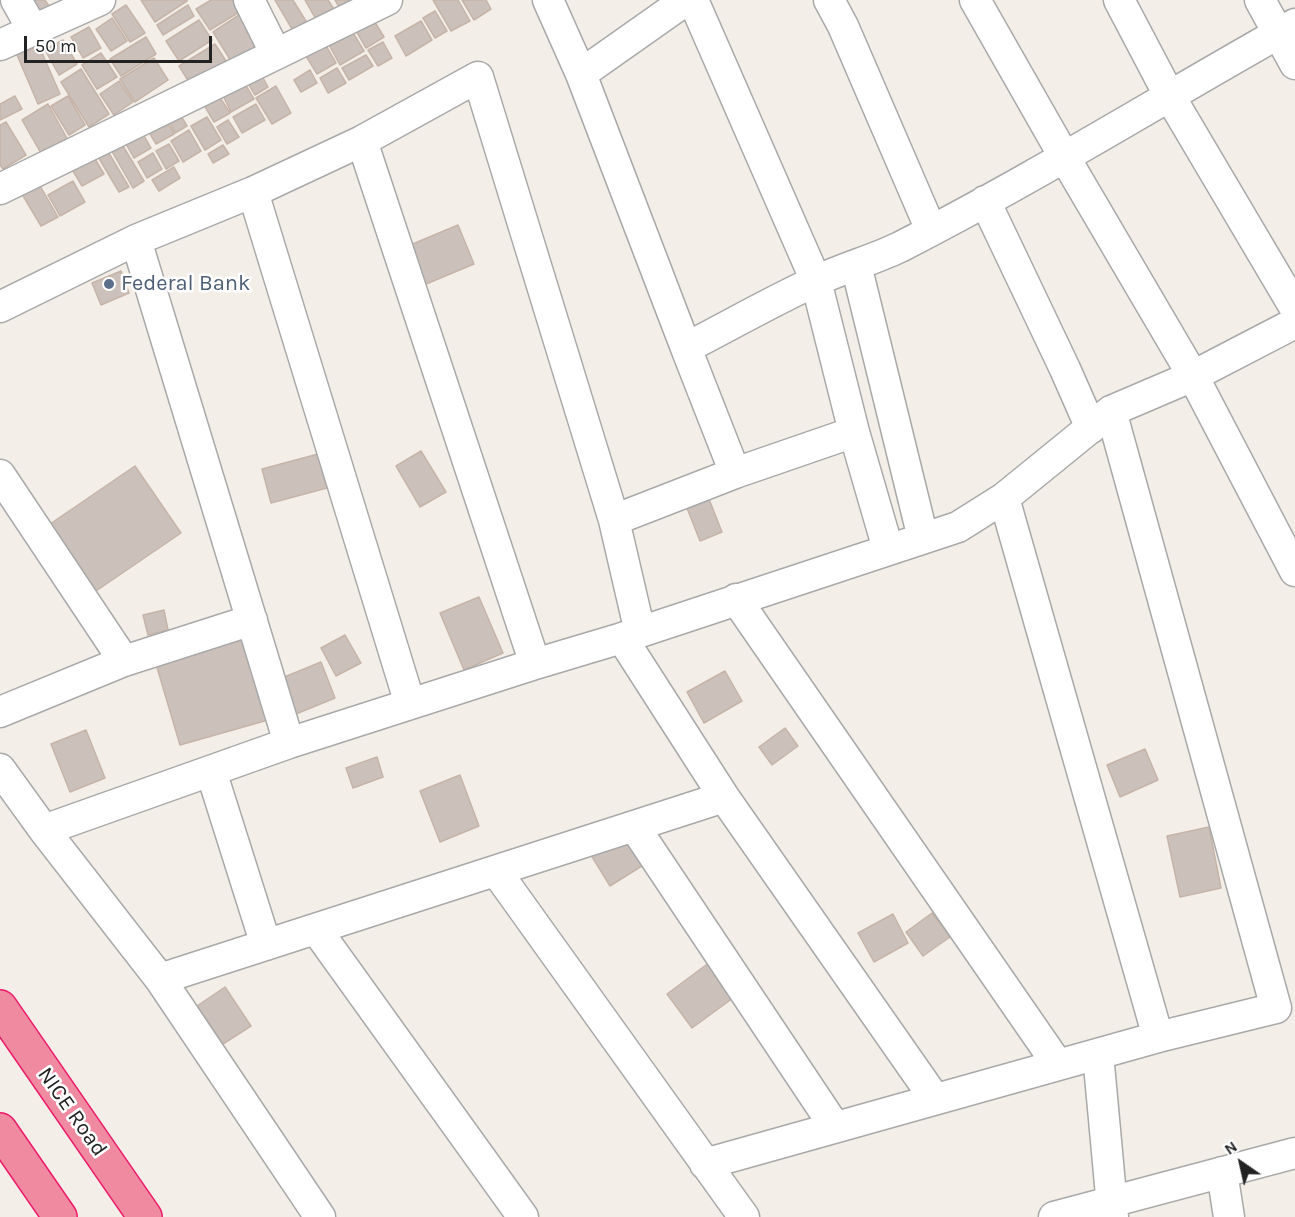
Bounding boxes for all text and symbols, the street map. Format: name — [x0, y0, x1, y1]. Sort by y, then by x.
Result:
scale bar — [27, 24, 214, 62]
text: 50 m — [35, 35, 77, 57]
place label: Federal Bank — [121, 271, 250, 297]
marker: Federal Bank — [102, 277, 116, 291]
street label: NICE Road — [32, 1062, 112, 1162]
north arrow — [1211, 1133, 1271, 1193]
text: N — [1221, 1137, 1241, 1159]

